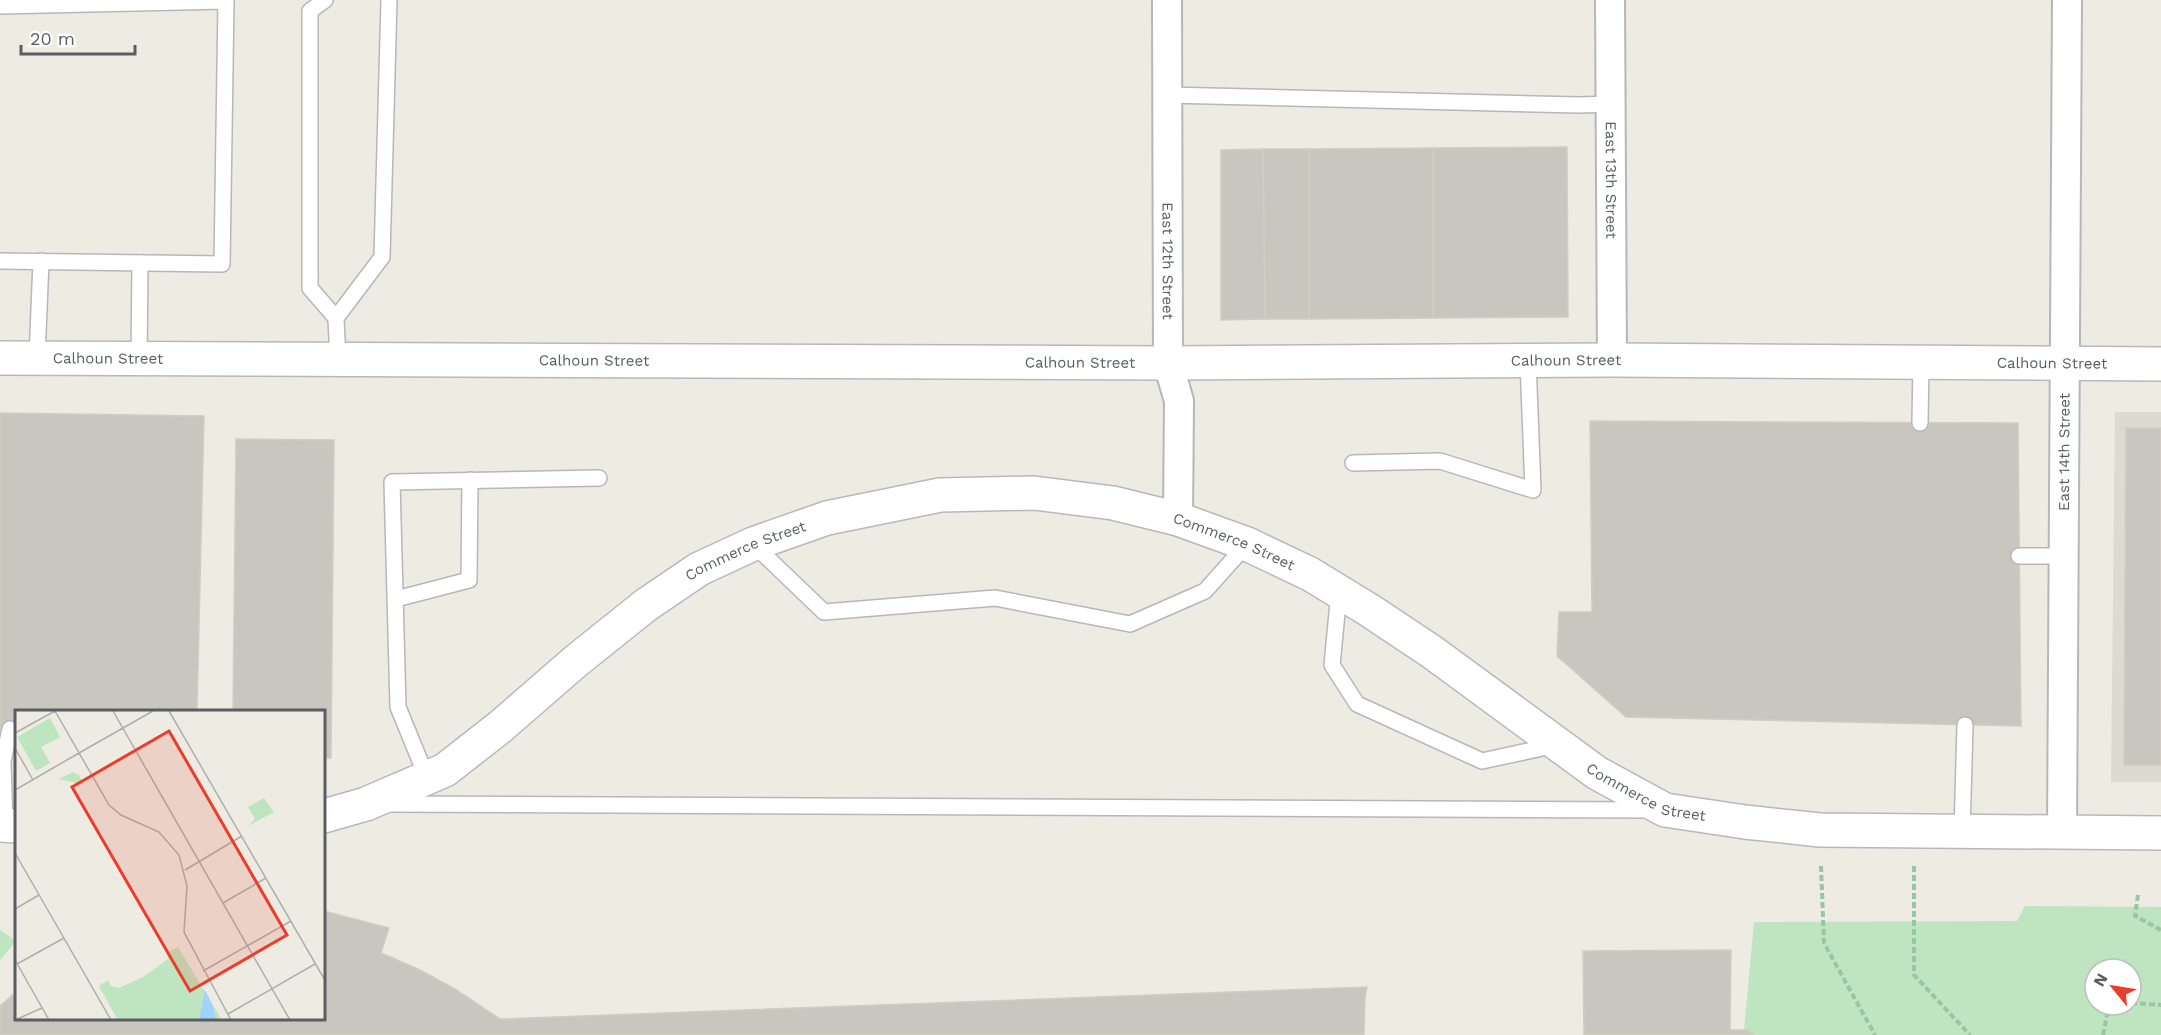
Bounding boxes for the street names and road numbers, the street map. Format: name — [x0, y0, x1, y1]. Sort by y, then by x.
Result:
street label: East 13th Street — [1602, 121, 1620, 240]
street label: East 12th Street — [1159, 202, 1177, 321]
street label: Calhoun Street — [53, 349, 164, 368]
street label: Calhoun Street — [539, 351, 650, 370]
street label: Calhoun Street — [1511, 351, 1622, 370]
street label: Calhoun Street — [1025, 353, 1136, 372]
street label: Calhoun Street — [1997, 354, 2108, 373]
street label: East 14th Street — [2055, 392, 2074, 511]
street label: Commerce Street — [1171, 509, 1298, 575]
street label: Commerce Street — [682, 517, 809, 585]
street label: Commerce Street — [1583, 759, 1708, 825]

